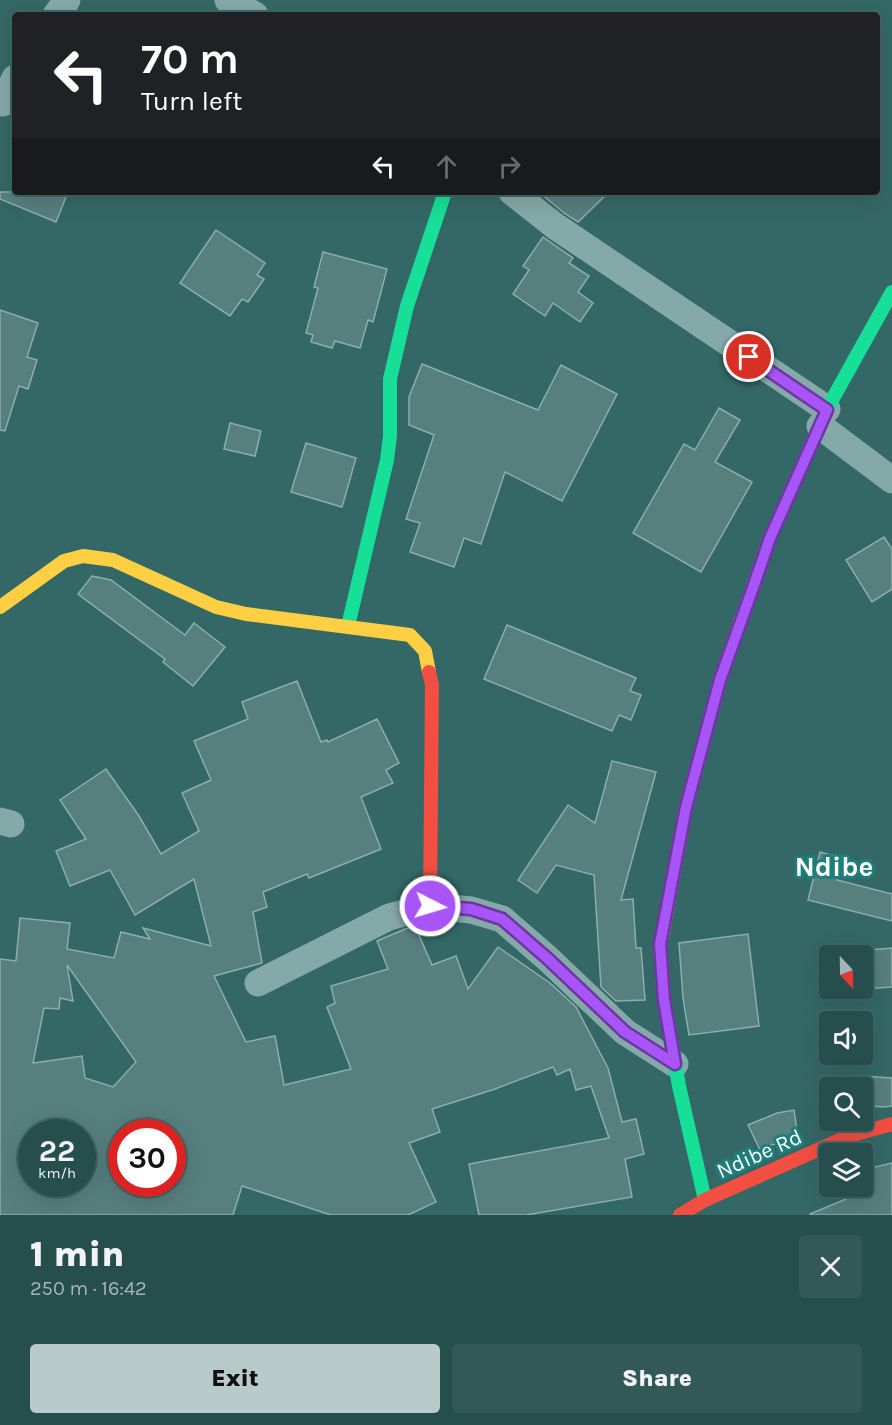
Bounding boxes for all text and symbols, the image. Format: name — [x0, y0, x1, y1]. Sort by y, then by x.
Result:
text: 70 m — [141, 34, 239, 84]
icon: left — [42, 36, 120, 114]
text: Turn left — [141, 85, 242, 117]
icon: left — [367, 150, 400, 183]
icon: ahead — [430, 150, 463, 183]
icon: right — [493, 150, 526, 183]
pin — [723, 331, 774, 382]
icon: arrive — [732, 340, 765, 373]
district label: Ndibe — [795, 850, 873, 883]
position arrow — [398, 874, 462, 938]
north arrow — [819, 945, 873, 999]
map controls — [819, 945, 873, 1197]
button: sound — [819, 1011, 873, 1065]
button: search — [819, 1077, 873, 1131]
speed limit sign: 30 — [108, 1119, 186, 1197]
street label: Ndibe Rd — [713, 1124, 806, 1184]
text: 22 — [39, 1133, 75, 1169]
button: layers — [819, 1143, 873, 1197]
text: km/h — [38, 1164, 76, 1182]
text: 1 min — [30, 1233, 124, 1275]
button: close — [799, 1235, 862, 1298]
text: 250 m · 16:42 — [30, 1277, 147, 1300]
button: Exit — [30, 1344, 440, 1413]
button: Share — [452, 1344, 862, 1413]

